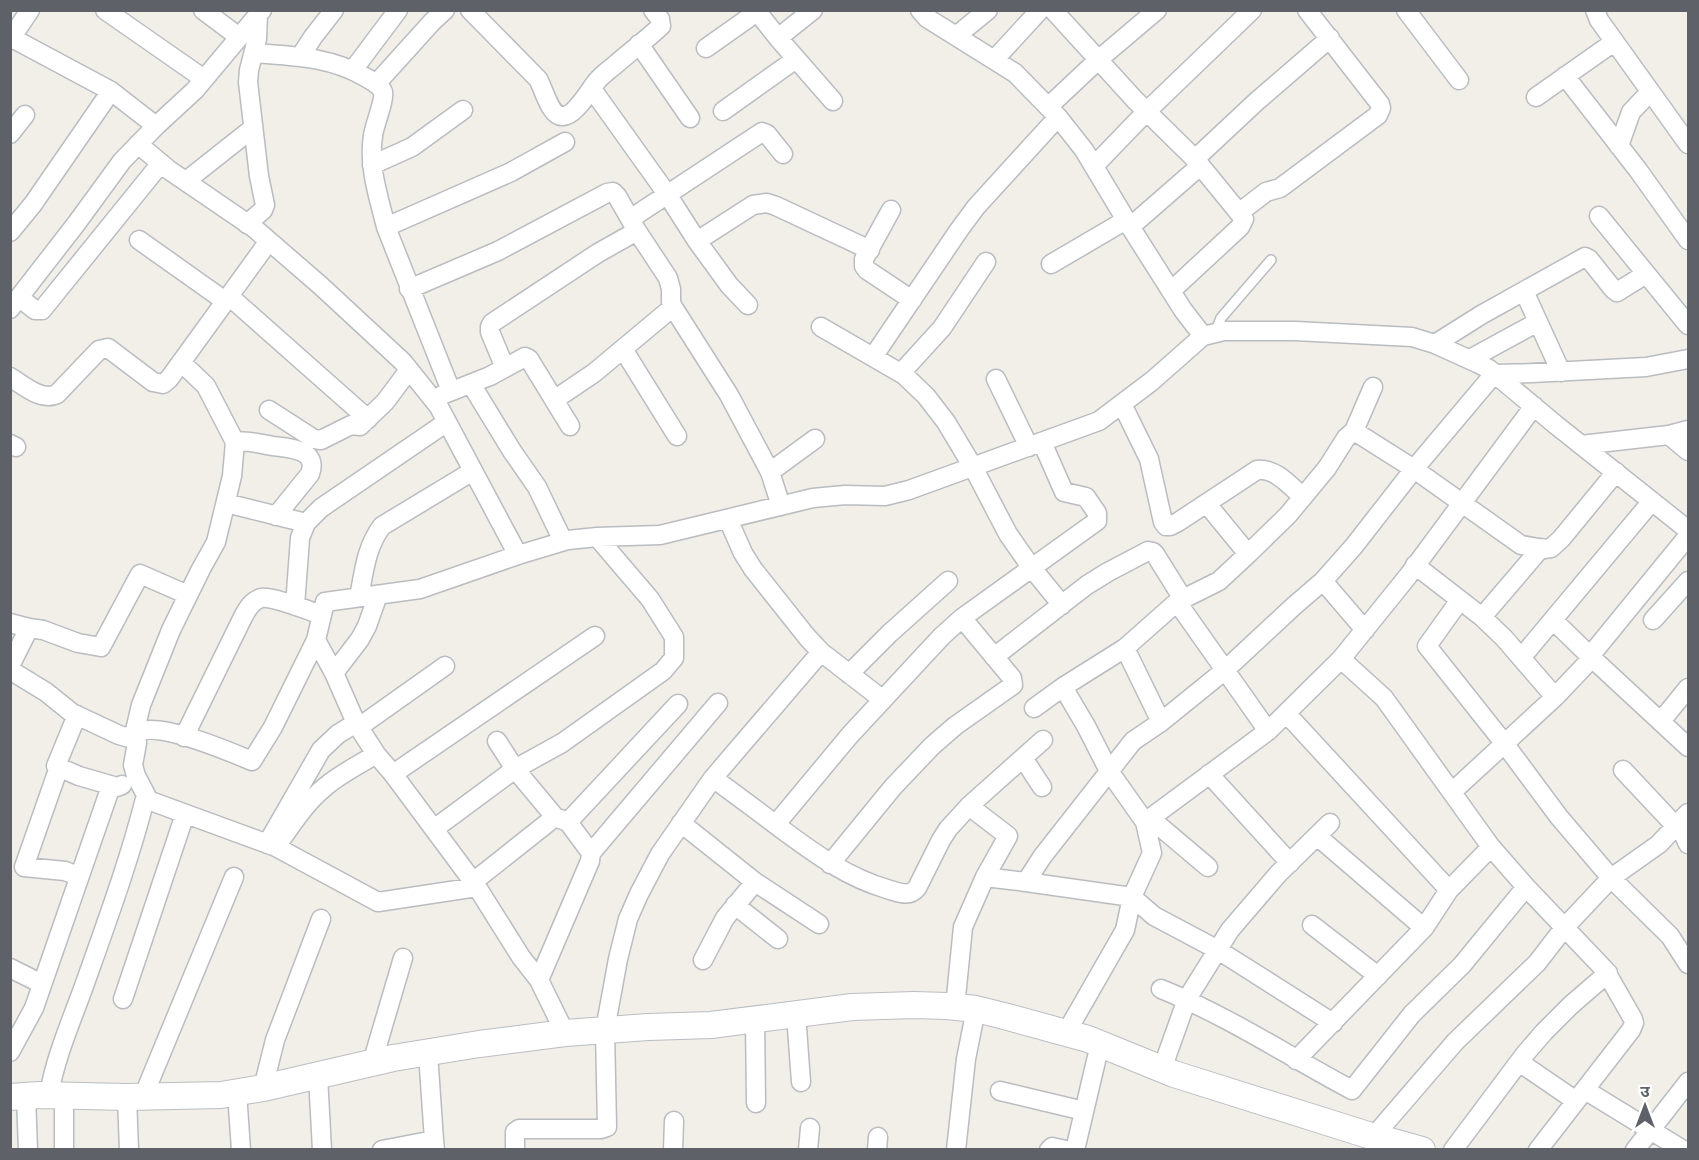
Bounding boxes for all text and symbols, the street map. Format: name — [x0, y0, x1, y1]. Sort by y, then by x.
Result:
north arrow — [1615, 1076, 1675, 1136]
text: उ — [1640, 1081, 1650, 1101]

